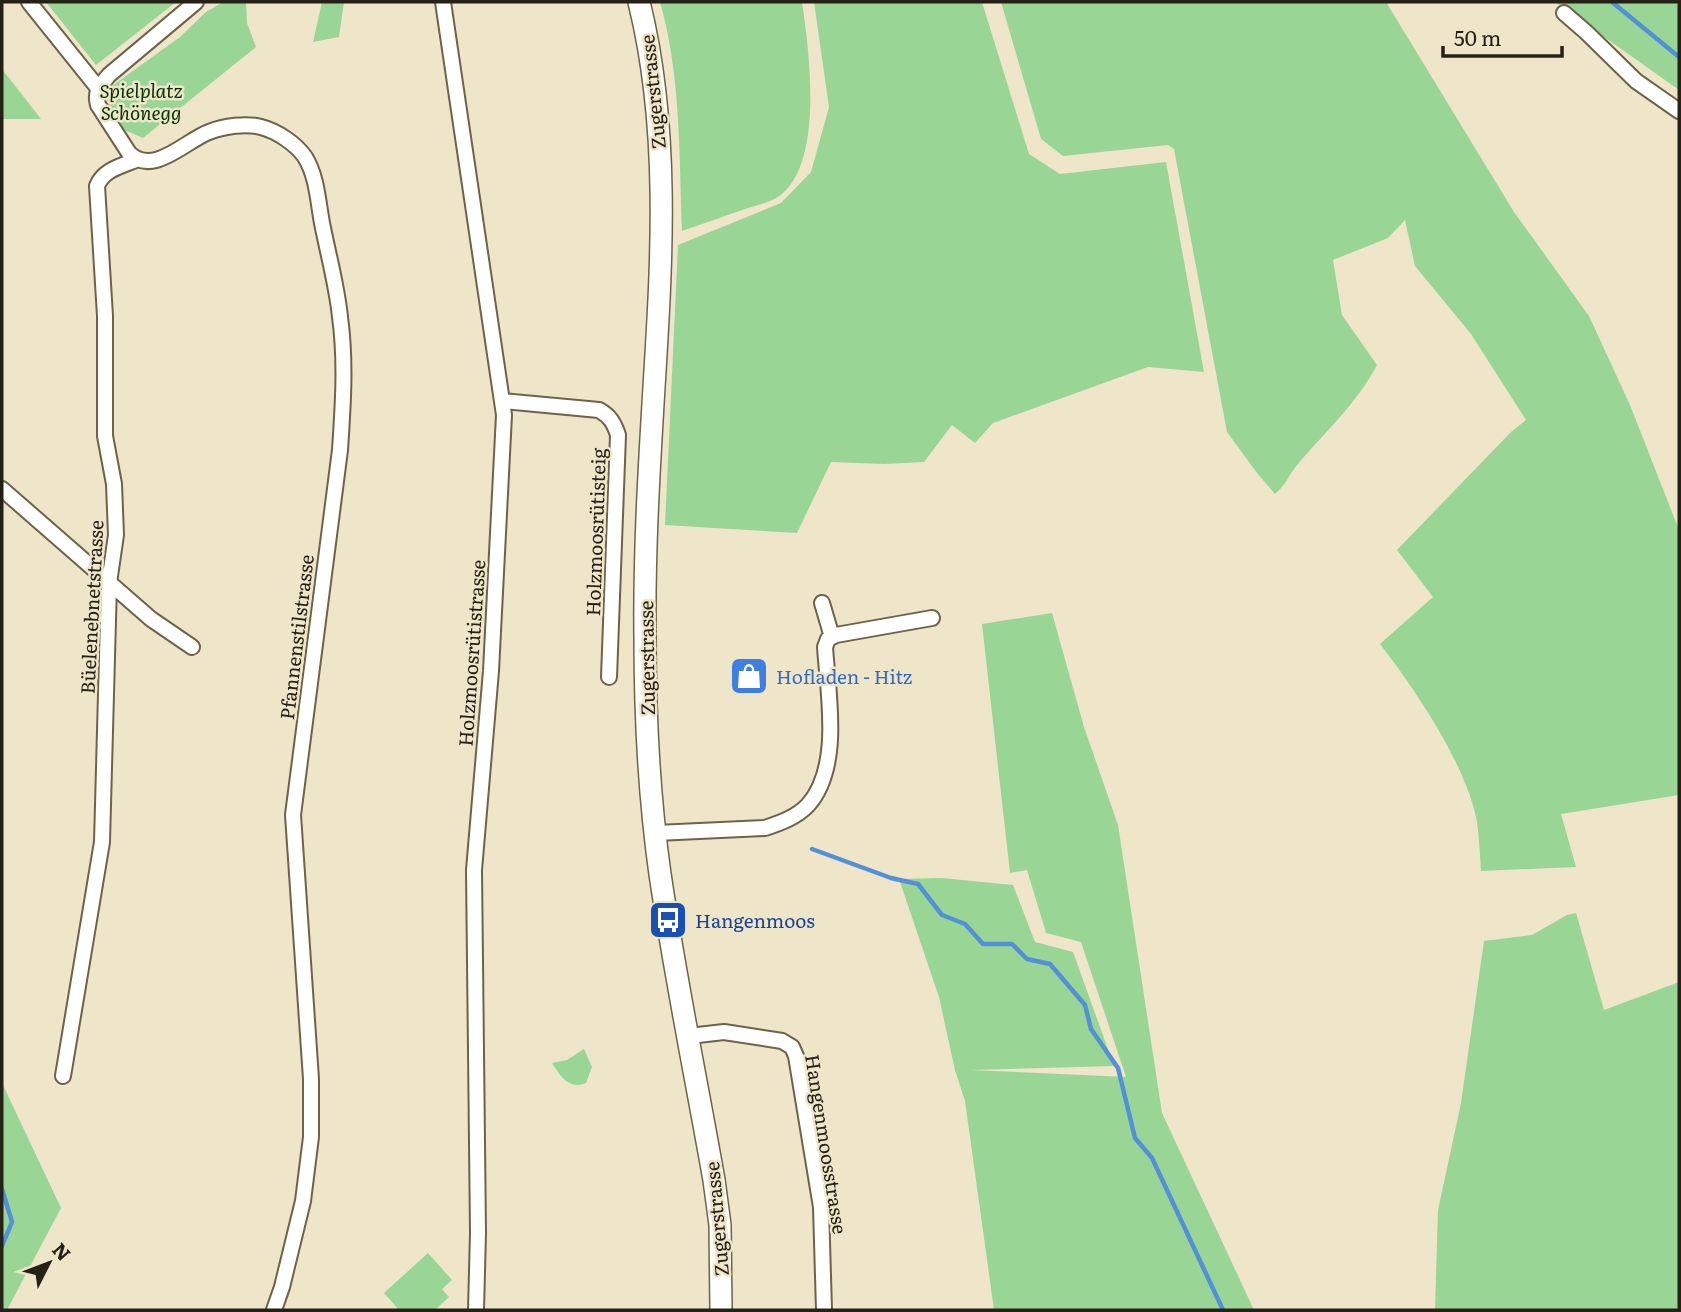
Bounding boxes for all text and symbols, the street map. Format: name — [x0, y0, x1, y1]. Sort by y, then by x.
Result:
scale bar — [1443, 14, 1562, 58]
text: 50 m — [1454, 21, 1501, 52]
street label: Zugerstrasse — [632, 33, 672, 151]
park label: Spielplatz Schönegg — [100, 76, 182, 126]
street label: Holzmoosrütisteig — [578, 447, 612, 617]
street label: Büelenebnetstrasse — [72, 519, 110, 695]
street label: Pfannenstilstrasse — [272, 553, 320, 721]
street label: Holzmoosrütistrasse — [451, 558, 492, 747]
street label: Zugerstrasse — [631, 600, 661, 716]
shop icon: Hofladen - Hitz — [728, 655, 770, 697]
place label: Hofladen - Hitz — [776, 662, 912, 690]
bus stop icon: Hangenmoos — [647, 899, 689, 941]
place label: Hangenmoos — [695, 906, 815, 934]
street label: Hangenmoosstrasse — [799, 1052, 855, 1236]
street label: Zugerstrasse — [697, 1160, 735, 1277]
north arrow — [14, 1228, 84, 1298]
text: N — [47, 1236, 78, 1266]

